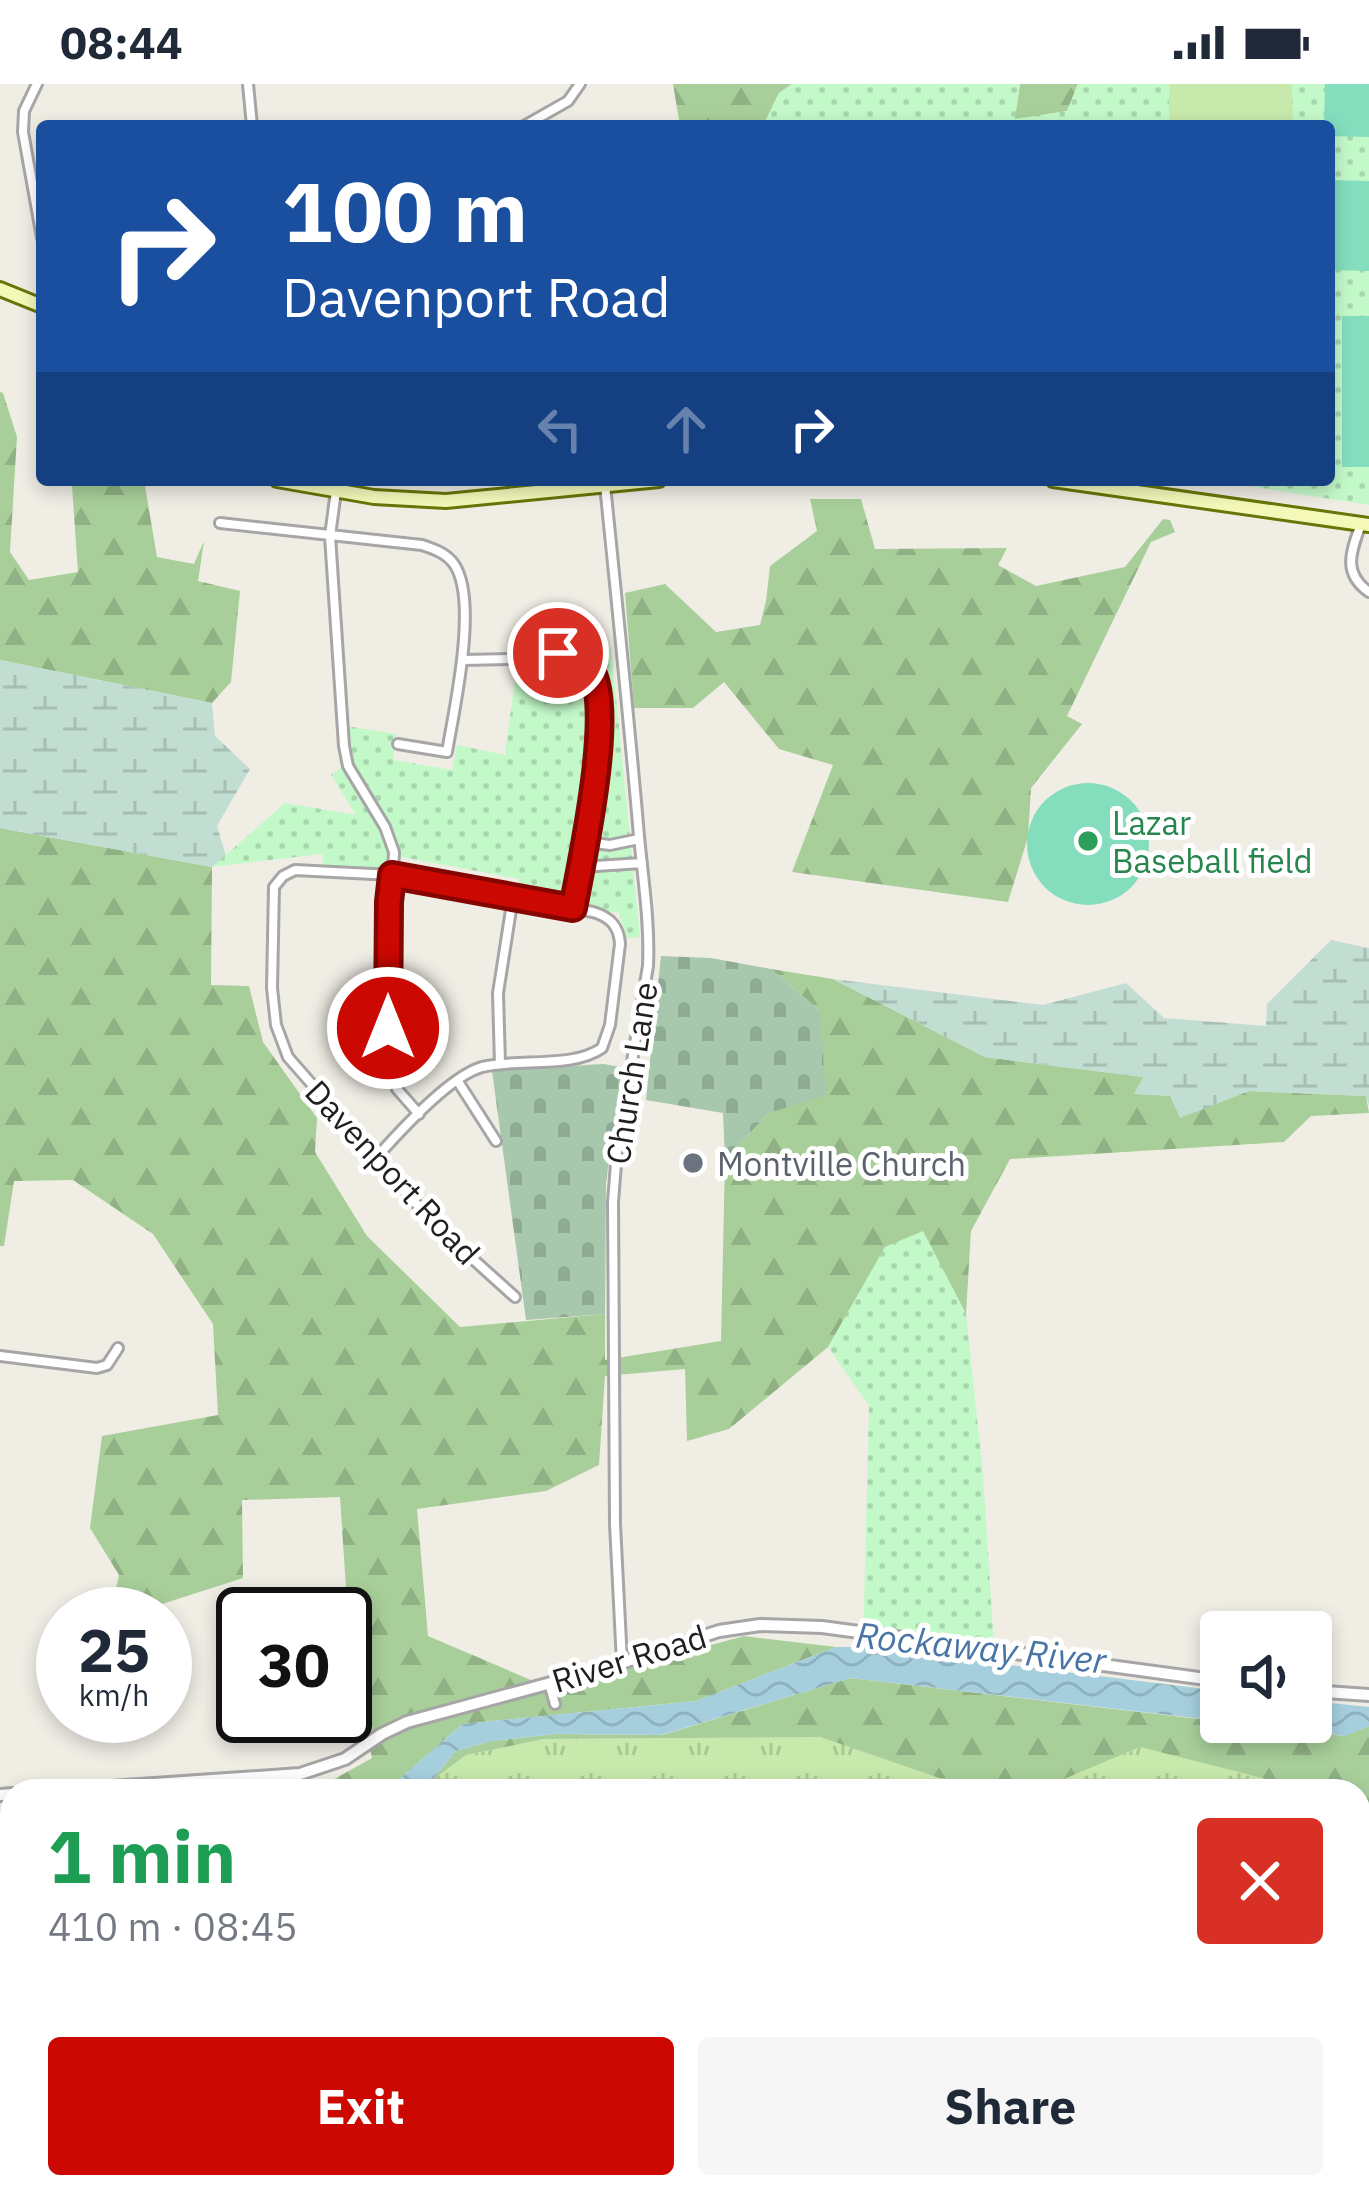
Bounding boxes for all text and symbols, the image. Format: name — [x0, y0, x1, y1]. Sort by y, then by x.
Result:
text: 08:44 — [60, 13, 183, 71]
text: 100 m — [282, 156, 528, 265]
icon: right — [84, 168, 240, 324]
text: Davenport Road — [282, 262, 671, 332]
icon: left — [527, 396, 593, 462]
icon: ahead — [653, 396, 719, 462]
icon: right — [779, 396, 845, 462]
pin — [507, 602, 609, 704]
icon: arrive — [525, 620, 591, 686]
place label: Lazar Baseball field — [1112, 801, 1313, 882]
marker: Lazar Baseball field — [1075, 828, 1101, 854]
position arrow — [325, 965, 451, 1091]
street label: Church Lane — [595, 979, 667, 1167]
street label: Davenport Road — [296, 1071, 490, 1273]
place label: Montville Church — [717, 1142, 966, 1185]
marker: Montville Church — [680, 1150, 706, 1176]
speed limit sign: 30 — [216, 1587, 372, 1743]
text: 25 — [78, 1610, 150, 1689]
water label: Rockaway River — [854, 1611, 1109, 1684]
map controls — [1200, 1611, 1332, 1743]
button: sound — [1200, 1611, 1332, 1743]
street label: River Road — [547, 1614, 711, 1702]
text: km/h — [79, 1675, 149, 1714]
text: 1 min — [48, 1809, 236, 1903]
button: close — [1197, 1818, 1323, 1944]
text: 410 m · 08:45 — [48, 1901, 298, 1952]
button: Exit — [48, 2037, 674, 2175]
button: Share — [698, 2037, 1323, 2175]

